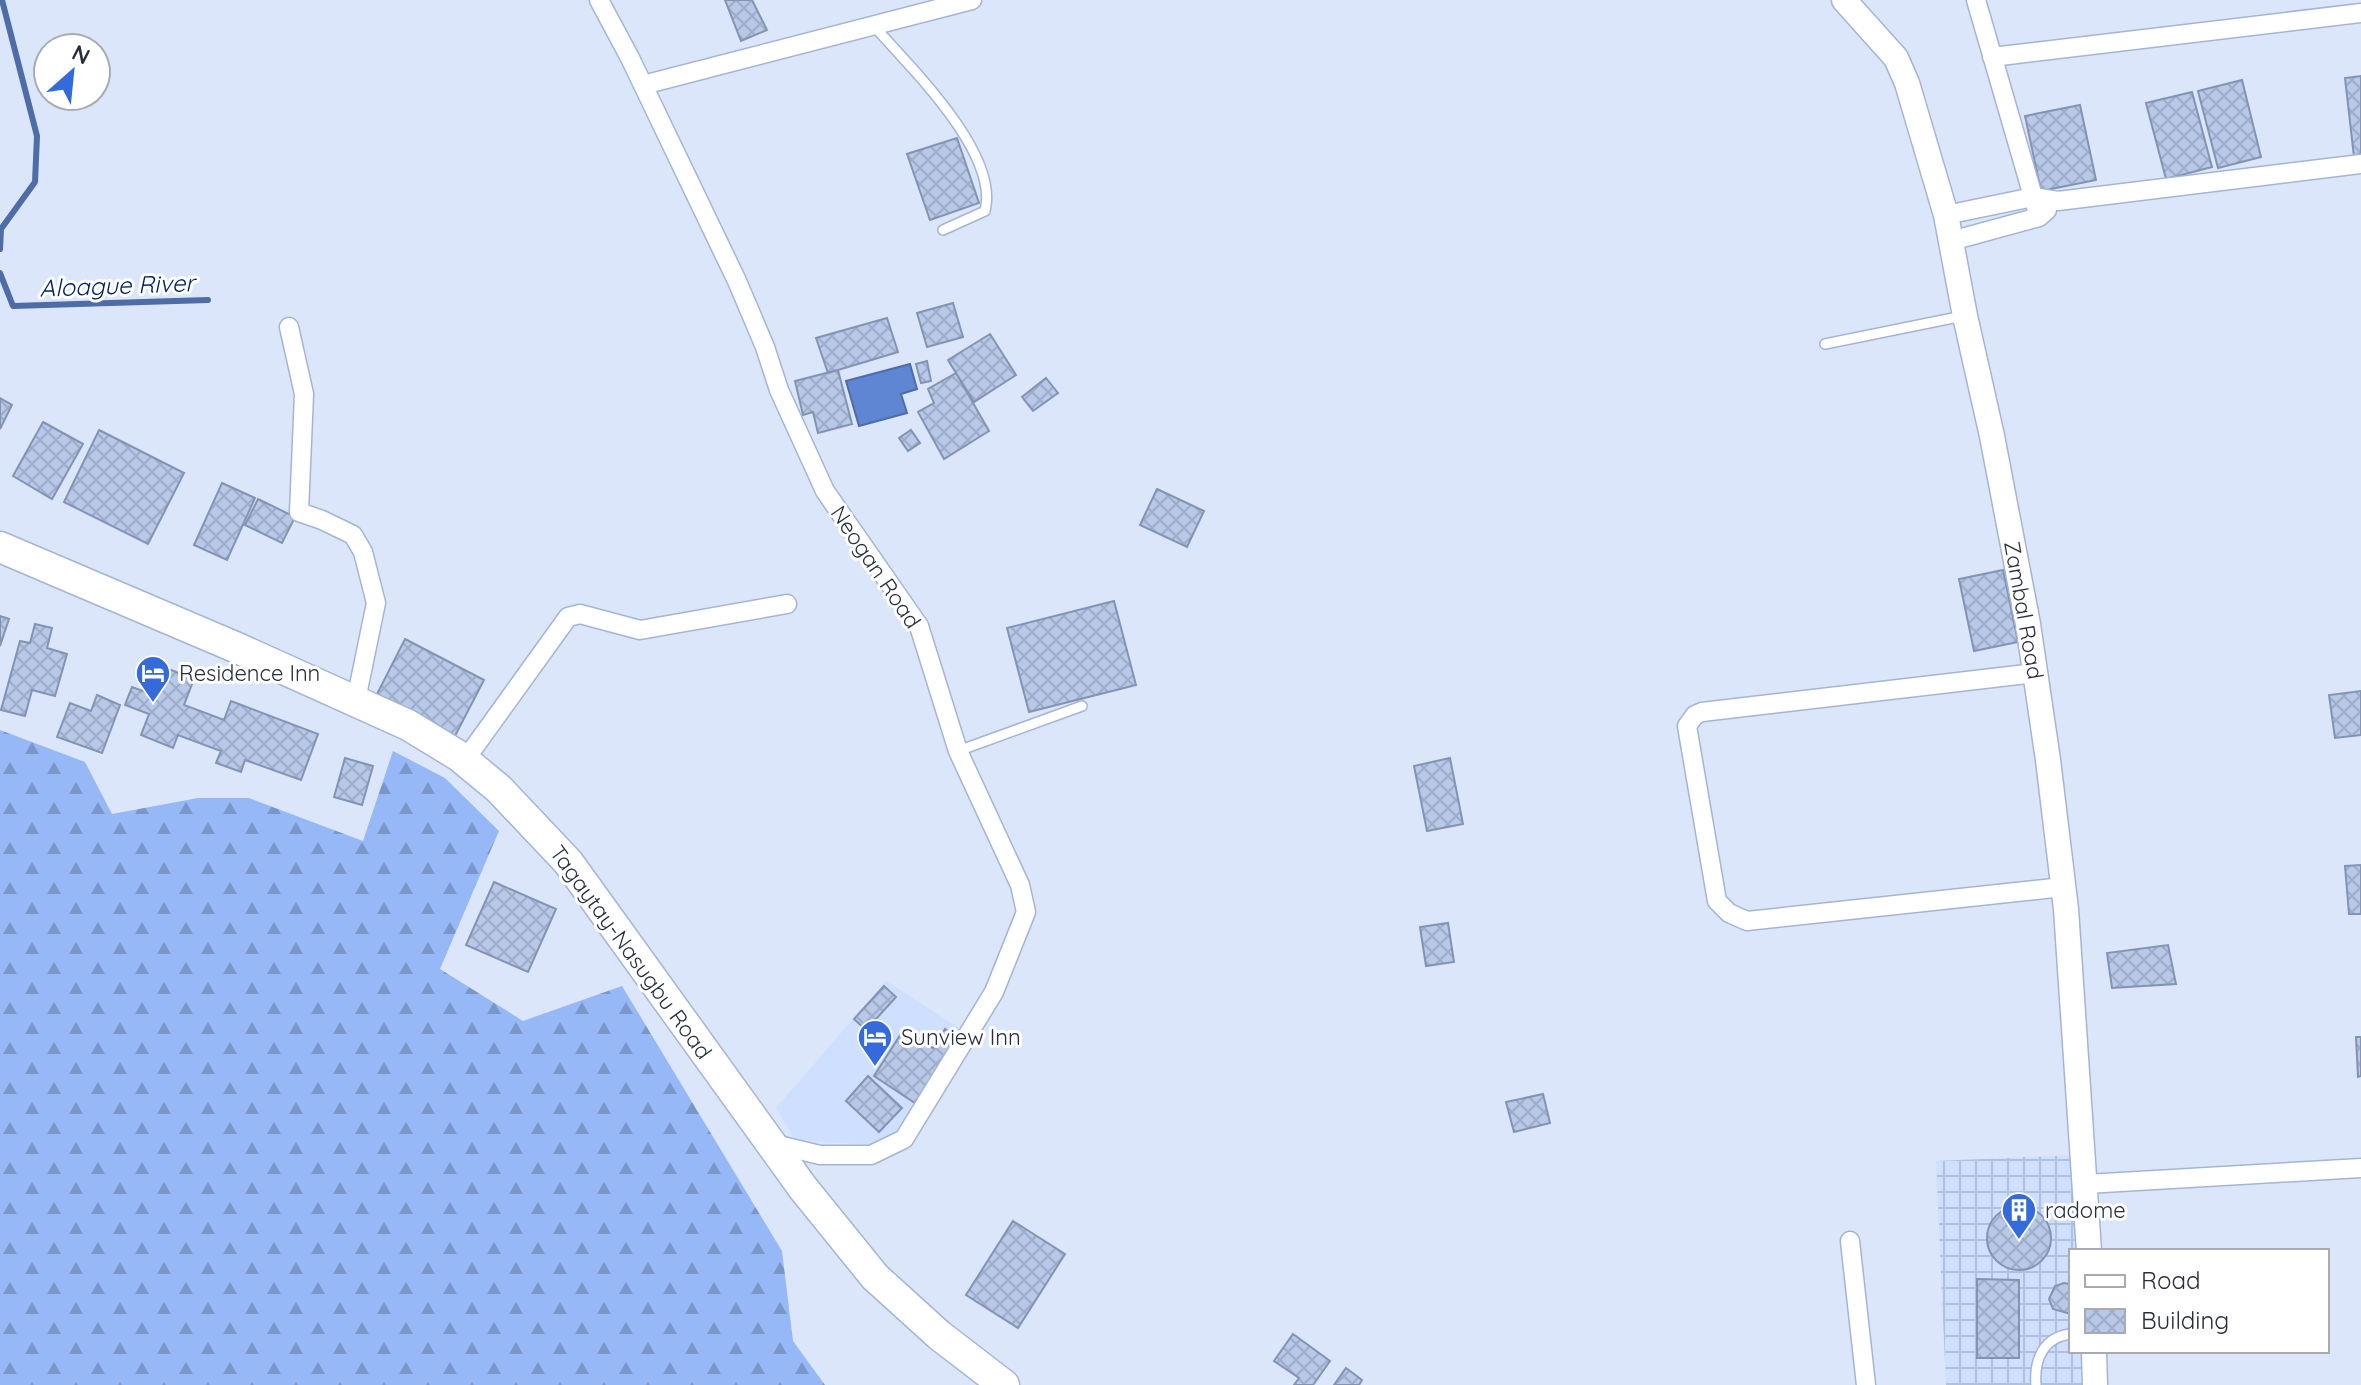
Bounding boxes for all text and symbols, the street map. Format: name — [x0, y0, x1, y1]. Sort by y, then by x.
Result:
north arrow — [32, 32, 112, 112]
text: N — [68, 38, 95, 70]
water label: Aloague River — [39, 267, 198, 303]
street label: Neogan Road — [825, 500, 927, 634]
street label: Zambal Road — [1998, 539, 2050, 681]
hotel icon: Residence Inn — [134, 654, 172, 704]
place label: Residence Inn — [179, 659, 320, 687]
street label: Tagaytay-Nasugbu Road — [544, 839, 718, 1065]
hotel icon: Sunview Inn — [856, 1018, 894, 1068]
place label: Sunview Inn — [901, 1023, 1021, 1051]
building icon: radome — [2000, 1191, 2038, 1241]
place label: radome — [2045, 1196, 2126, 1224]
legend — [2069, 1249, 2329, 1353]
text: Road — [2141, 1265, 2201, 1295]
text: Building — [2141, 1305, 2229, 1335]

